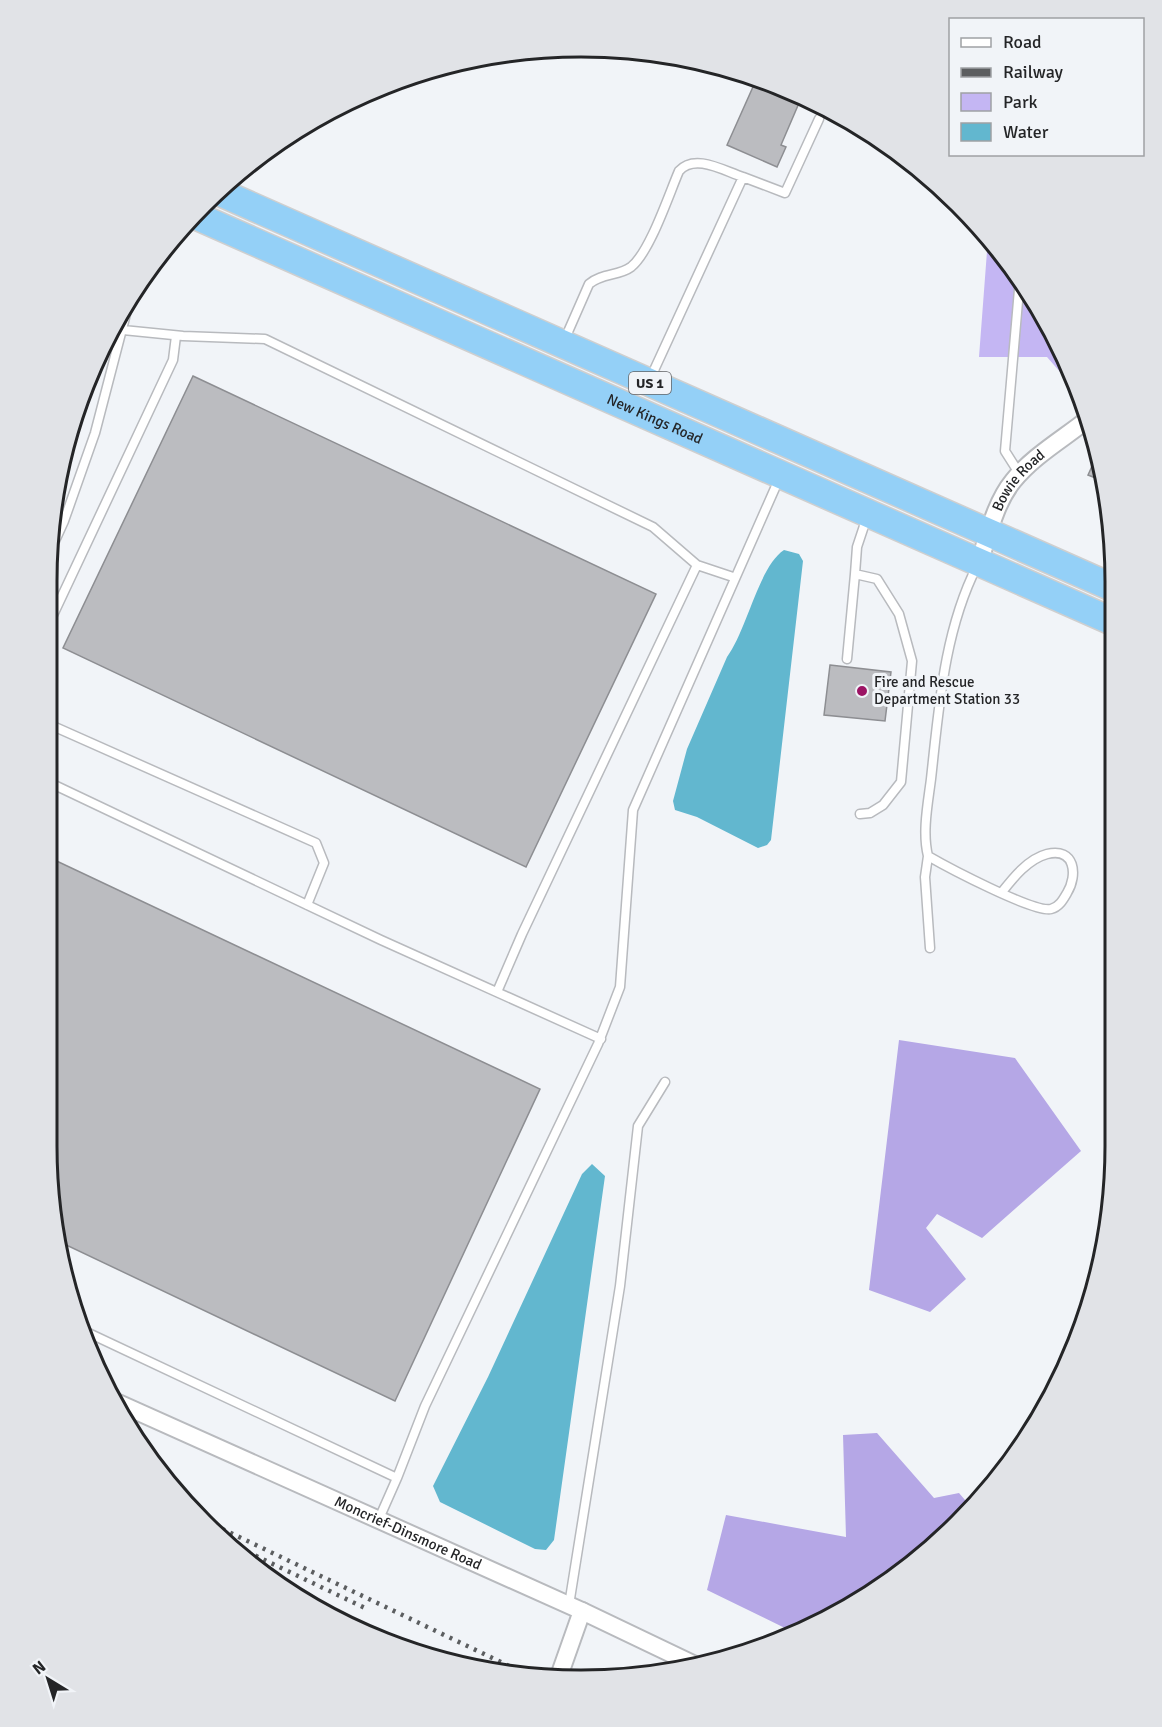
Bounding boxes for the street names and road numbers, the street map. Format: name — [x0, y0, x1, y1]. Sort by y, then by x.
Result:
road number: US 1 — [629, 372, 671, 394]
street label: New Kings Road — [604, 390, 706, 448]
street label: Bowie Road — [988, 446, 1048, 514]
street label: Moncrief-Dinsmore Road — [332, 1492, 484, 1574]

